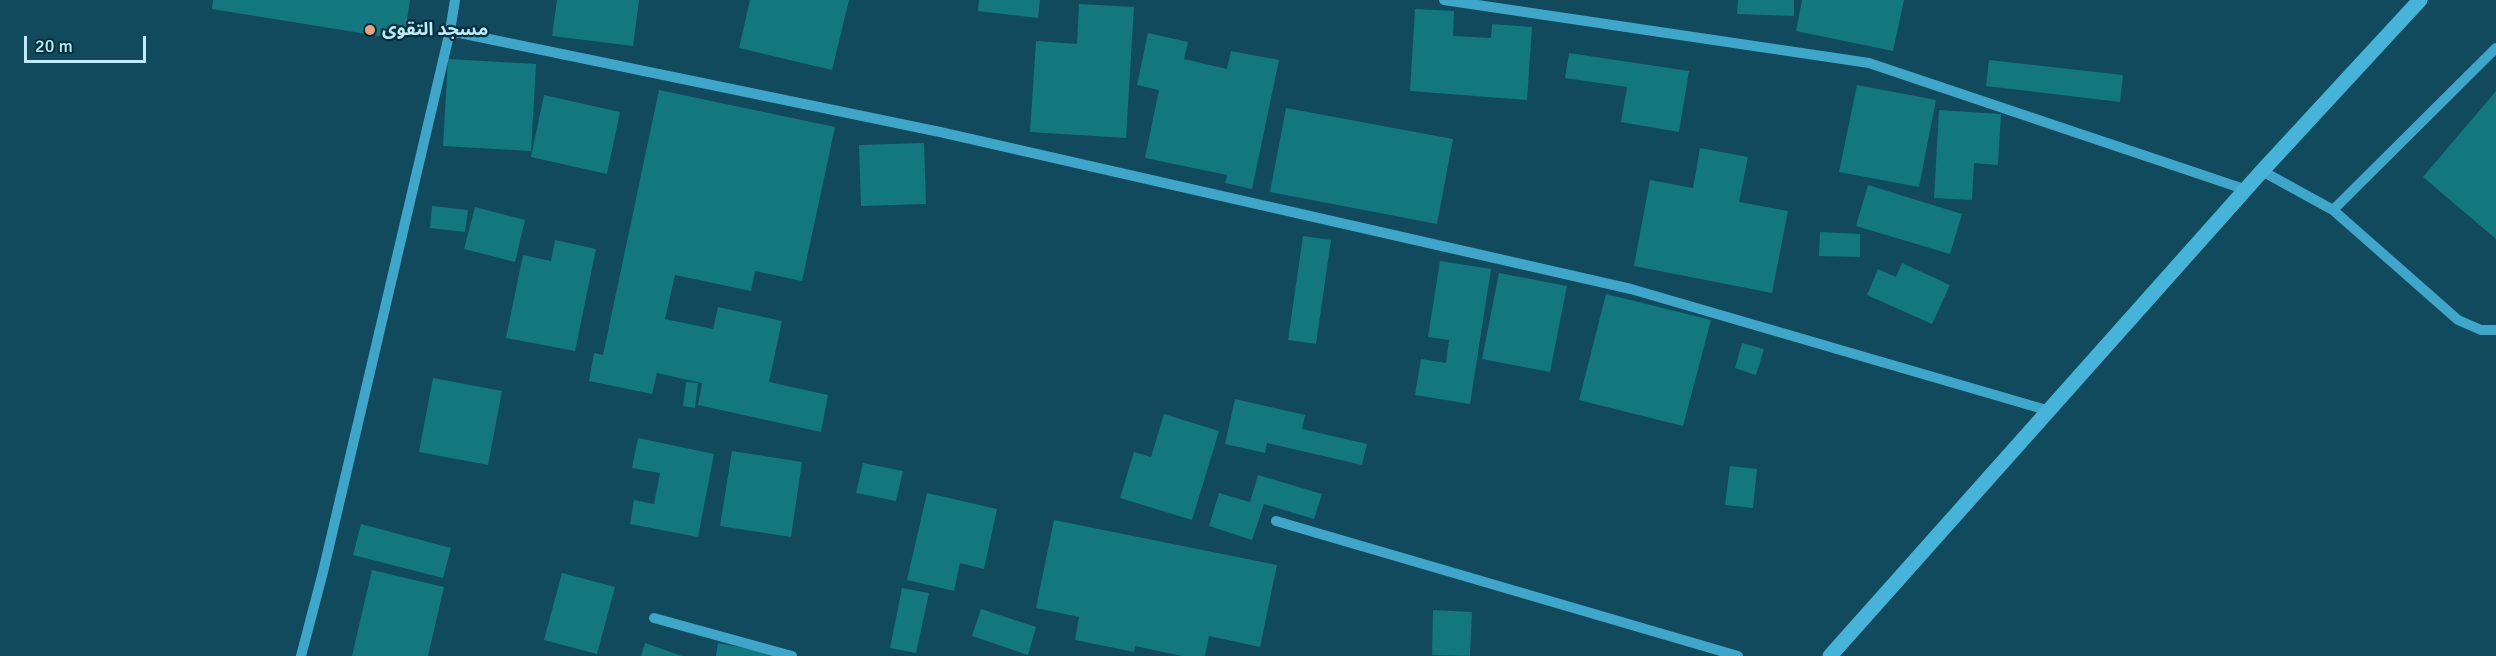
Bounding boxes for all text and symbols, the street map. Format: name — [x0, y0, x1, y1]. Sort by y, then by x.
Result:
place label: مسجد التقوى — [382, 19, 488, 41]
marker: مسجد التقوى — [363, 23, 377, 37]
scale bar — [27, 24, 148, 62]
text: 20 m — [35, 35, 73, 57]

